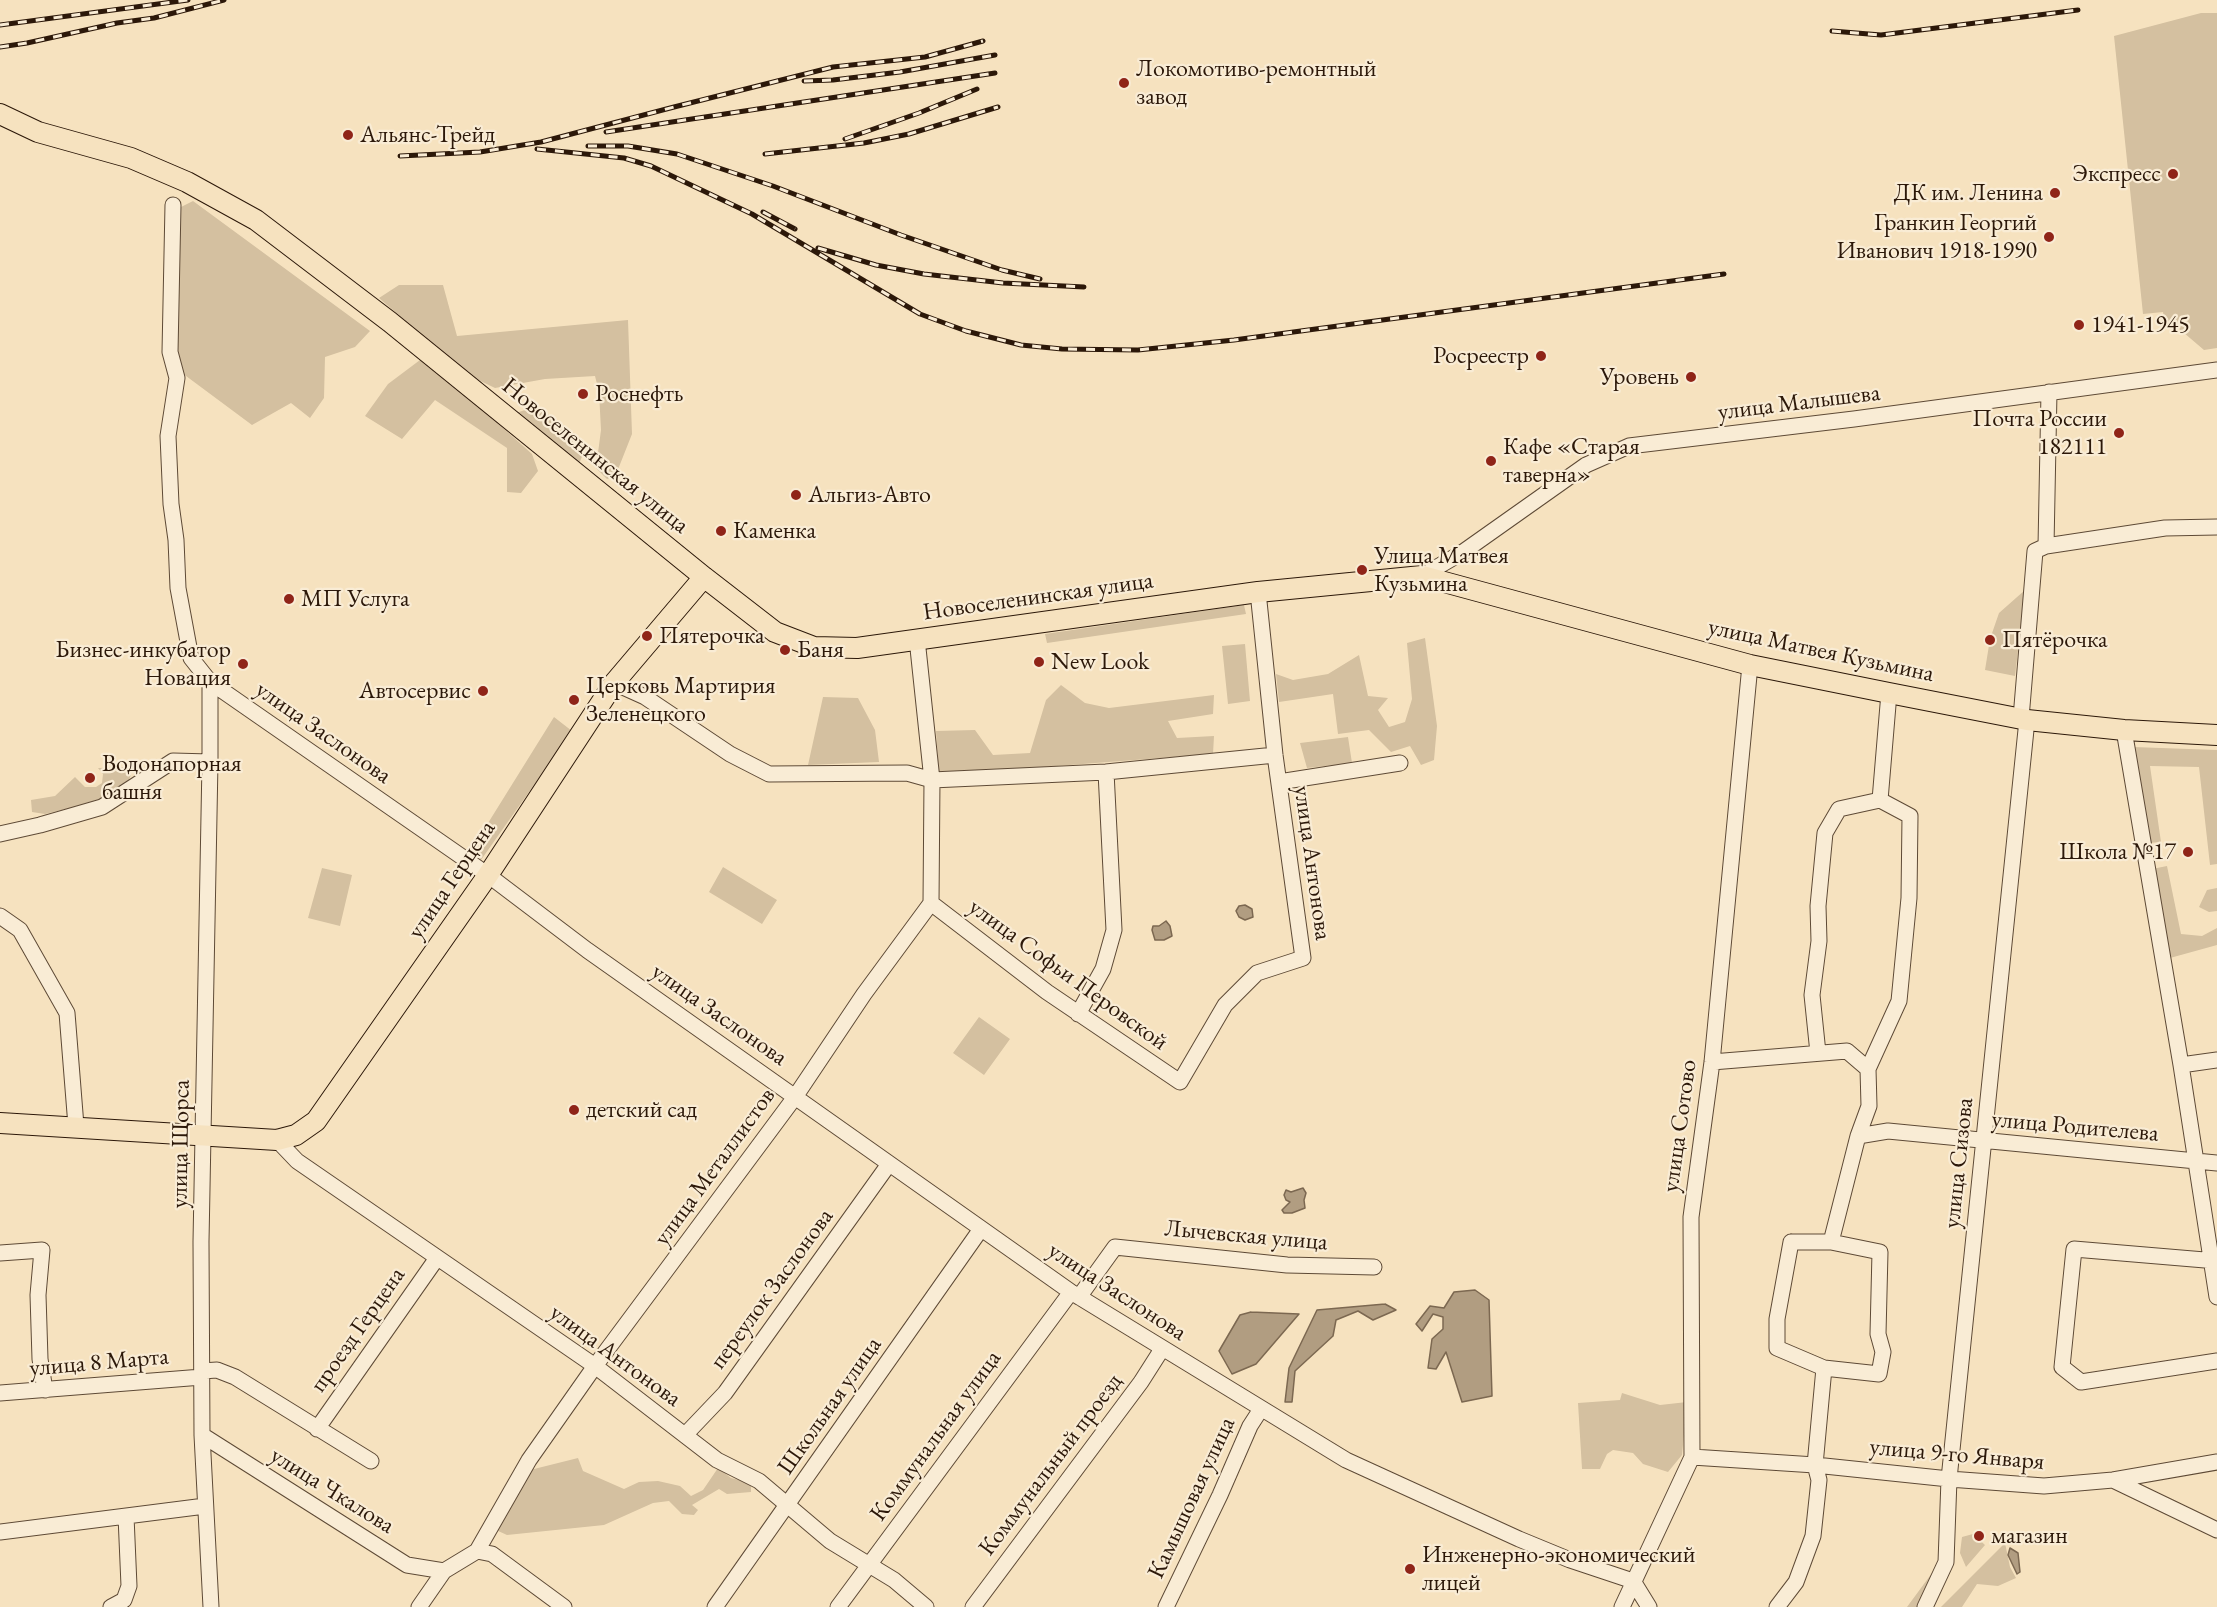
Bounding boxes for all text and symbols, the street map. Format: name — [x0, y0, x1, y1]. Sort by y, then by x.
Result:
place label: Локомотиво-ремонтный завод — [1136, 55, 1376, 111]
marker: Локомотиво-ремонтный завод — [1117, 76, 1131, 90]
place label: Альянс-Трейд — [360, 121, 495, 149]
marker: Альянс-Трейд — [341, 128, 355, 142]
place label: Экспресс — [2072, 160, 2161, 188]
marker: Экспресс — [2166, 167, 2180, 181]
place label: ДК им. Ленина — [1894, 179, 2043, 207]
marker: ДК им. Ленина — [2048, 186, 2062, 200]
place label: Гранкин Георгий Иванович 1918-1990 — [1836, 209, 2037, 265]
marker: Гранкин Георгий Иванович 1918-1990 — [2042, 230, 2056, 244]
place label: 1941-1945 — [2091, 311, 2190, 339]
marker: 1941-1945 — [2072, 318, 2086, 332]
place label: Росреестр — [1433, 342, 1529, 370]
marker: Росреестр — [1534, 349, 1548, 363]
place label: Уровень — [1600, 363, 1679, 391]
marker: Уровень — [1684, 370, 1698, 384]
street label: Новоселенинская улица — [496, 372, 694, 540]
street label: улица Малышева — [1716, 379, 1882, 427]
place label: Роснефть — [595, 380, 684, 408]
marker: Роснефть — [576, 387, 590, 401]
place label: Почта России 182111 — [1972, 405, 2107, 461]
marker: Почта России 182111 — [2112, 426, 2126, 440]
place label: Кафе «Старая таверна» — [1503, 433, 1640, 489]
marker: Кафе «Старая таверна» — [1484, 454, 1498, 468]
place label: Альгиз-Авто — [808, 481, 931, 509]
marker: Альгиз-Авто — [789, 488, 803, 502]
place label: Каменка — [733, 517, 816, 545]
marker: Каменка — [714, 524, 728, 538]
place label: Улица Матвея Кузьмина — [1374, 542, 1509, 598]
marker: Улица Матвея Кузьмина — [1355, 563, 1369, 577]
street label: Новоселенинская улица — [921, 567, 1155, 627]
place label: МП Услуга — [301, 585, 409, 613]
marker: МП Услуга — [282, 592, 296, 606]
street label: улица Матвея Кузьмина — [1705, 613, 1937, 689]
place label: Пятерочка — [659, 622, 765, 650]
place label: Пятёрочка — [2002, 626, 2108, 654]
marker: Пятерочка — [640, 629, 654, 643]
marker: Пятёрочка — [1983, 633, 1997, 647]
place label: Бизнес-инкубатор Новация — [55, 636, 231, 692]
place label: Баня — [797, 636, 844, 664]
marker: Баня — [778, 643, 792, 657]
place label: New Look — [1051, 648, 1149, 676]
marker: New Look — [1032, 655, 1046, 669]
marker: Бизнес-инкубатор Новация — [236, 657, 250, 671]
place label: Церковь Мартирия Зеленецкого — [586, 672, 776, 728]
street label: улица Заслонова — [249, 675, 397, 791]
place label: Автосервис — [359, 677, 471, 705]
marker: Автосервис — [476, 684, 490, 698]
marker: Церковь Мартирия Зеленецкого — [567, 693, 581, 707]
place label: Водонапорная башня — [102, 750, 241, 806]
marker: Водонапорная башня — [83, 771, 97, 785]
street label: улица Антонова — [1287, 784, 1337, 942]
street label: улица Герцена — [402, 815, 502, 945]
place label: Школа №17 — [2059, 838, 2176, 866]
marker: Школа №17 — [2181, 845, 2195, 859]
street label: улица Софьи Перовской — [963, 893, 1173, 1057]
street label: улица Заслонова — [645, 957, 793, 1073]
street label: улица Сотово — [1656, 1058, 1704, 1194]
street label: улица Щорса — [165, 1079, 197, 1209]
street label: улица Металлистов — [648, 1082, 782, 1252]
place label: детский сад — [586, 1096, 697, 1124]
street label: улица Сизова — [1938, 1096, 1980, 1230]
marker: детский сад — [567, 1103, 581, 1117]
street label: улица Родителева — [1990, 1105, 2160, 1149]
street label: переулок Заслонова — [704, 1203, 840, 1375]
street label: Лычевская улица — [1163, 1215, 1329, 1257]
street label: улица Заслонова — [1042, 1237, 1192, 1347]
street label: проезд Герцена — [304, 1262, 412, 1398]
street label: улица Антонова — [544, 1299, 686, 1413]
street label: Школьная улица — [772, 1332, 888, 1480]
street label: улица 8 Марта — [28, 1343, 170, 1383]
street label: Коммунальная улица — [864, 1345, 1008, 1527]
street label: Коммунальный проезд — [973, 1368, 1129, 1562]
street label: Камышовая улица — [1142, 1413, 1242, 1583]
street label: улица 9-го Января — [1868, 1433, 2046, 1477]
street label: улица Чкалова — [265, 1441, 399, 1541]
place label: магазин — [1991, 1522, 2068, 1550]
marker: магазин — [1972, 1529, 1986, 1543]
place label: Инженерно-экономический лицей — [1422, 1541, 1695, 1597]
marker: Инженерно-экономический лицей — [1403, 1562, 1417, 1576]

